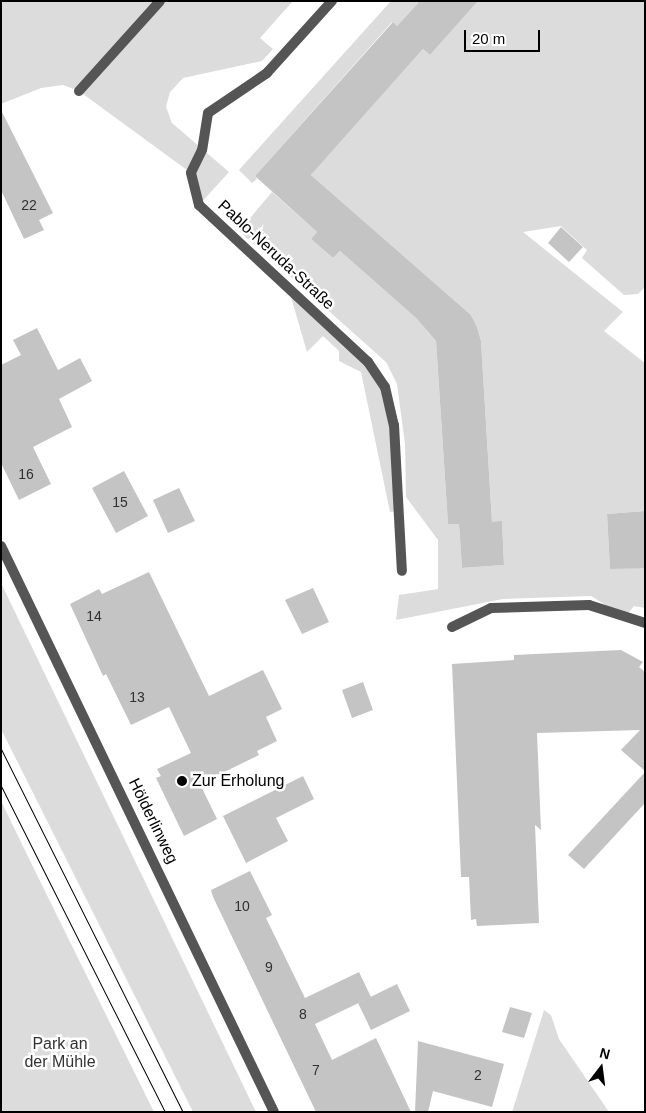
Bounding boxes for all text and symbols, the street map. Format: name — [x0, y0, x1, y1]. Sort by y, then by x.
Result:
scale bar — [466, 20, 542, 52]
text: 20 m — [472, 30, 505, 47]
street label: Pablo-Neruda-Straße — [214, 196, 338, 314]
house number: 22 — [21, 197, 37, 213]
house number: 16 — [18, 466, 34, 482]
house number: 15 — [112, 494, 128, 510]
house number: 14 — [86, 608, 102, 624]
house number: 13 — [129, 689, 145, 705]
place label: Zur Erholung — [192, 771, 284, 791]
street label: Hölderlinweg — [124, 775, 182, 867]
marker: Zur Erholung — [176, 775, 188, 787]
house number: 10 — [234, 898, 250, 914]
house number: 9 — [265, 959, 273, 975]
house number: 8 — [299, 1006, 307, 1022]
park label: Park an der Mühle — [24, 1034, 96, 1072]
north arrow — [576, 1043, 626, 1093]
text: N — [598, 1044, 612, 1063]
house number: 7 — [312, 1062, 320, 1078]
house number: 2 — [474, 1067, 482, 1083]

